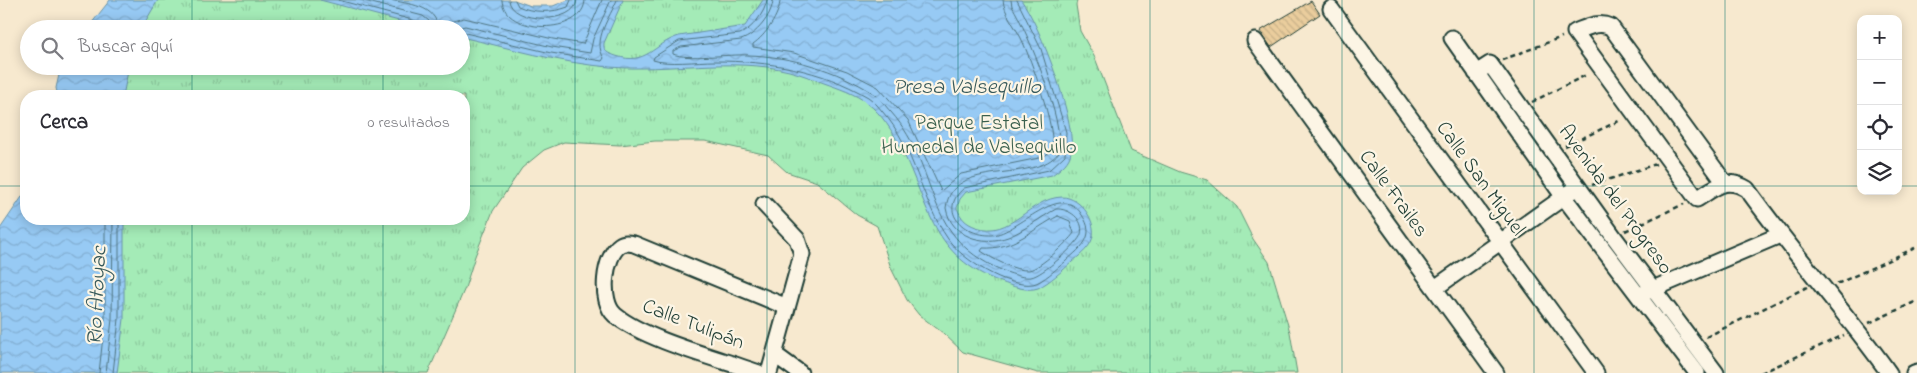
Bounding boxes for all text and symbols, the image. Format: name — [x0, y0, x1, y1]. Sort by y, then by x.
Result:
map controls — [1857, 15, 1902, 195]
button: + — [1857, 15, 1902, 60]
search box — [20, 20, 470, 75]
icon: search — [38, 34, 66, 62]
text: Buscar aquí — [78, 34, 173, 61]
button: − — [1857, 60, 1902, 105]
water label: Presa Valsequillo — [893, 72, 1043, 104]
button: locate — [1857, 105, 1902, 150]
text: Cerca — [40, 108, 88, 138]
park label: Parque Estatal Humedal de Valsequillo — [881, 109, 1077, 163]
text: 0 resultados — [368, 111, 450, 135]
street label: Calle San Miguel — [1426, 115, 1532, 244]
street label: Avenida del Progreso — [1549, 119, 1680, 282]
street label: Calle Frailes — [1351, 144, 1435, 244]
button: layers — [1857, 150, 1902, 195]
water label: Río Atoyac — [79, 244, 117, 346]
street label: Calle Tulipán — [638, 292, 748, 358]

